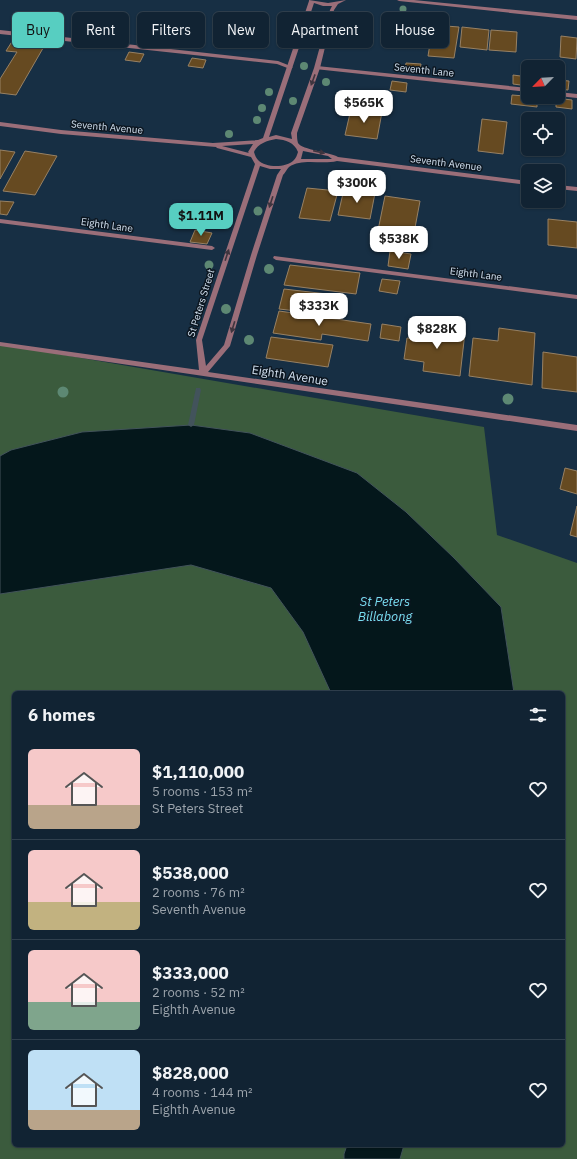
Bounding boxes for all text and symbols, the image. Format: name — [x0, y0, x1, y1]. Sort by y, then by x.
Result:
chip: Buy — [12, 12, 64, 48]
chip: Rent — [72, 12, 129, 48]
chip: Filters — [137, 12, 205, 48]
chip: New — [213, 12, 269, 48]
chip: Apartment — [277, 12, 373, 48]
chip: House — [381, 12, 449, 48]
street label: Seventh Lane — [393, 60, 455, 80]
north arrow — [521, 60, 565, 104]
map controls — [521, 60, 565, 208]
one-way arrow — [309, 75, 315, 87]
pin: $565K — [336, 90, 392, 124]
text: $565K — [344, 94, 384, 111]
button: locate — [521, 112, 565, 156]
street label: Seventh Avenue — [70, 117, 144, 137]
one-way arrow — [313, 150, 325, 156]
street label: Seventh Avenue — [409, 152, 483, 174]
button: layers — [521, 164, 565, 208]
pin: $300K — [329, 170, 385, 204]
text: $300K — [337, 174, 377, 191]
one-way arrow — [268, 197, 274, 209]
pin: $1.11M — [168, 203, 234, 237]
text: $1.11M — [178, 207, 224, 224]
street label: Eighth Lane — [80, 215, 134, 235]
pin: $538K — [371, 226, 427, 260]
text: $538K — [379, 230, 419, 247]
one-way arrow — [224, 249, 230, 261]
street label: Eighth Lane — [449, 264, 503, 284]
street label: St Peters Street — [185, 267, 218, 339]
pin: $333K — [291, 293, 347, 327]
text: $333K — [299, 297, 339, 314]
pin: $828K — [409, 316, 465, 350]
text: $828K — [417, 320, 457, 337]
one-way arrow — [230, 321, 236, 333]
street label: Eighth Avenue — [251, 362, 330, 389]
water label: St Peters Billabong — [358, 593, 414, 625]
text: 6 homes — [28, 704, 95, 726]
icon: filters — [527, 704, 549, 726]
text: $1,110,000 — [152, 761, 244, 783]
icon: home — [60, 765, 108, 813]
icon: heart — [527, 778, 549, 800]
text: 5 rooms · 153 m² — [152, 783, 253, 800]
text: St Peters Street — [152, 800, 243, 817]
text: $538,000 — [152, 862, 229, 884]
icon: home — [60, 866, 108, 914]
icon: heart — [527, 879, 549, 901]
text: 2 rooms · 76 m² — [152, 884, 245, 901]
text: Seventh Avenue — [152, 901, 246, 918]
text: $333,000 — [152, 962, 229, 984]
icon: home — [60, 966, 108, 1014]
icon: heart — [527, 979, 549, 1001]
text: 2 rooms · 52 m² — [152, 984, 245, 1001]
text: Eighth Avenue — [152, 1001, 236, 1018]
text: $828,000 — [152, 1062, 229, 1084]
icon: home — [60, 1066, 108, 1114]
icon: heart — [527, 1079, 549, 1101]
text: 4 rooms · 144 m² — [152, 1084, 253, 1101]
text: Eighth Avenue — [152, 1101, 236, 1118]

